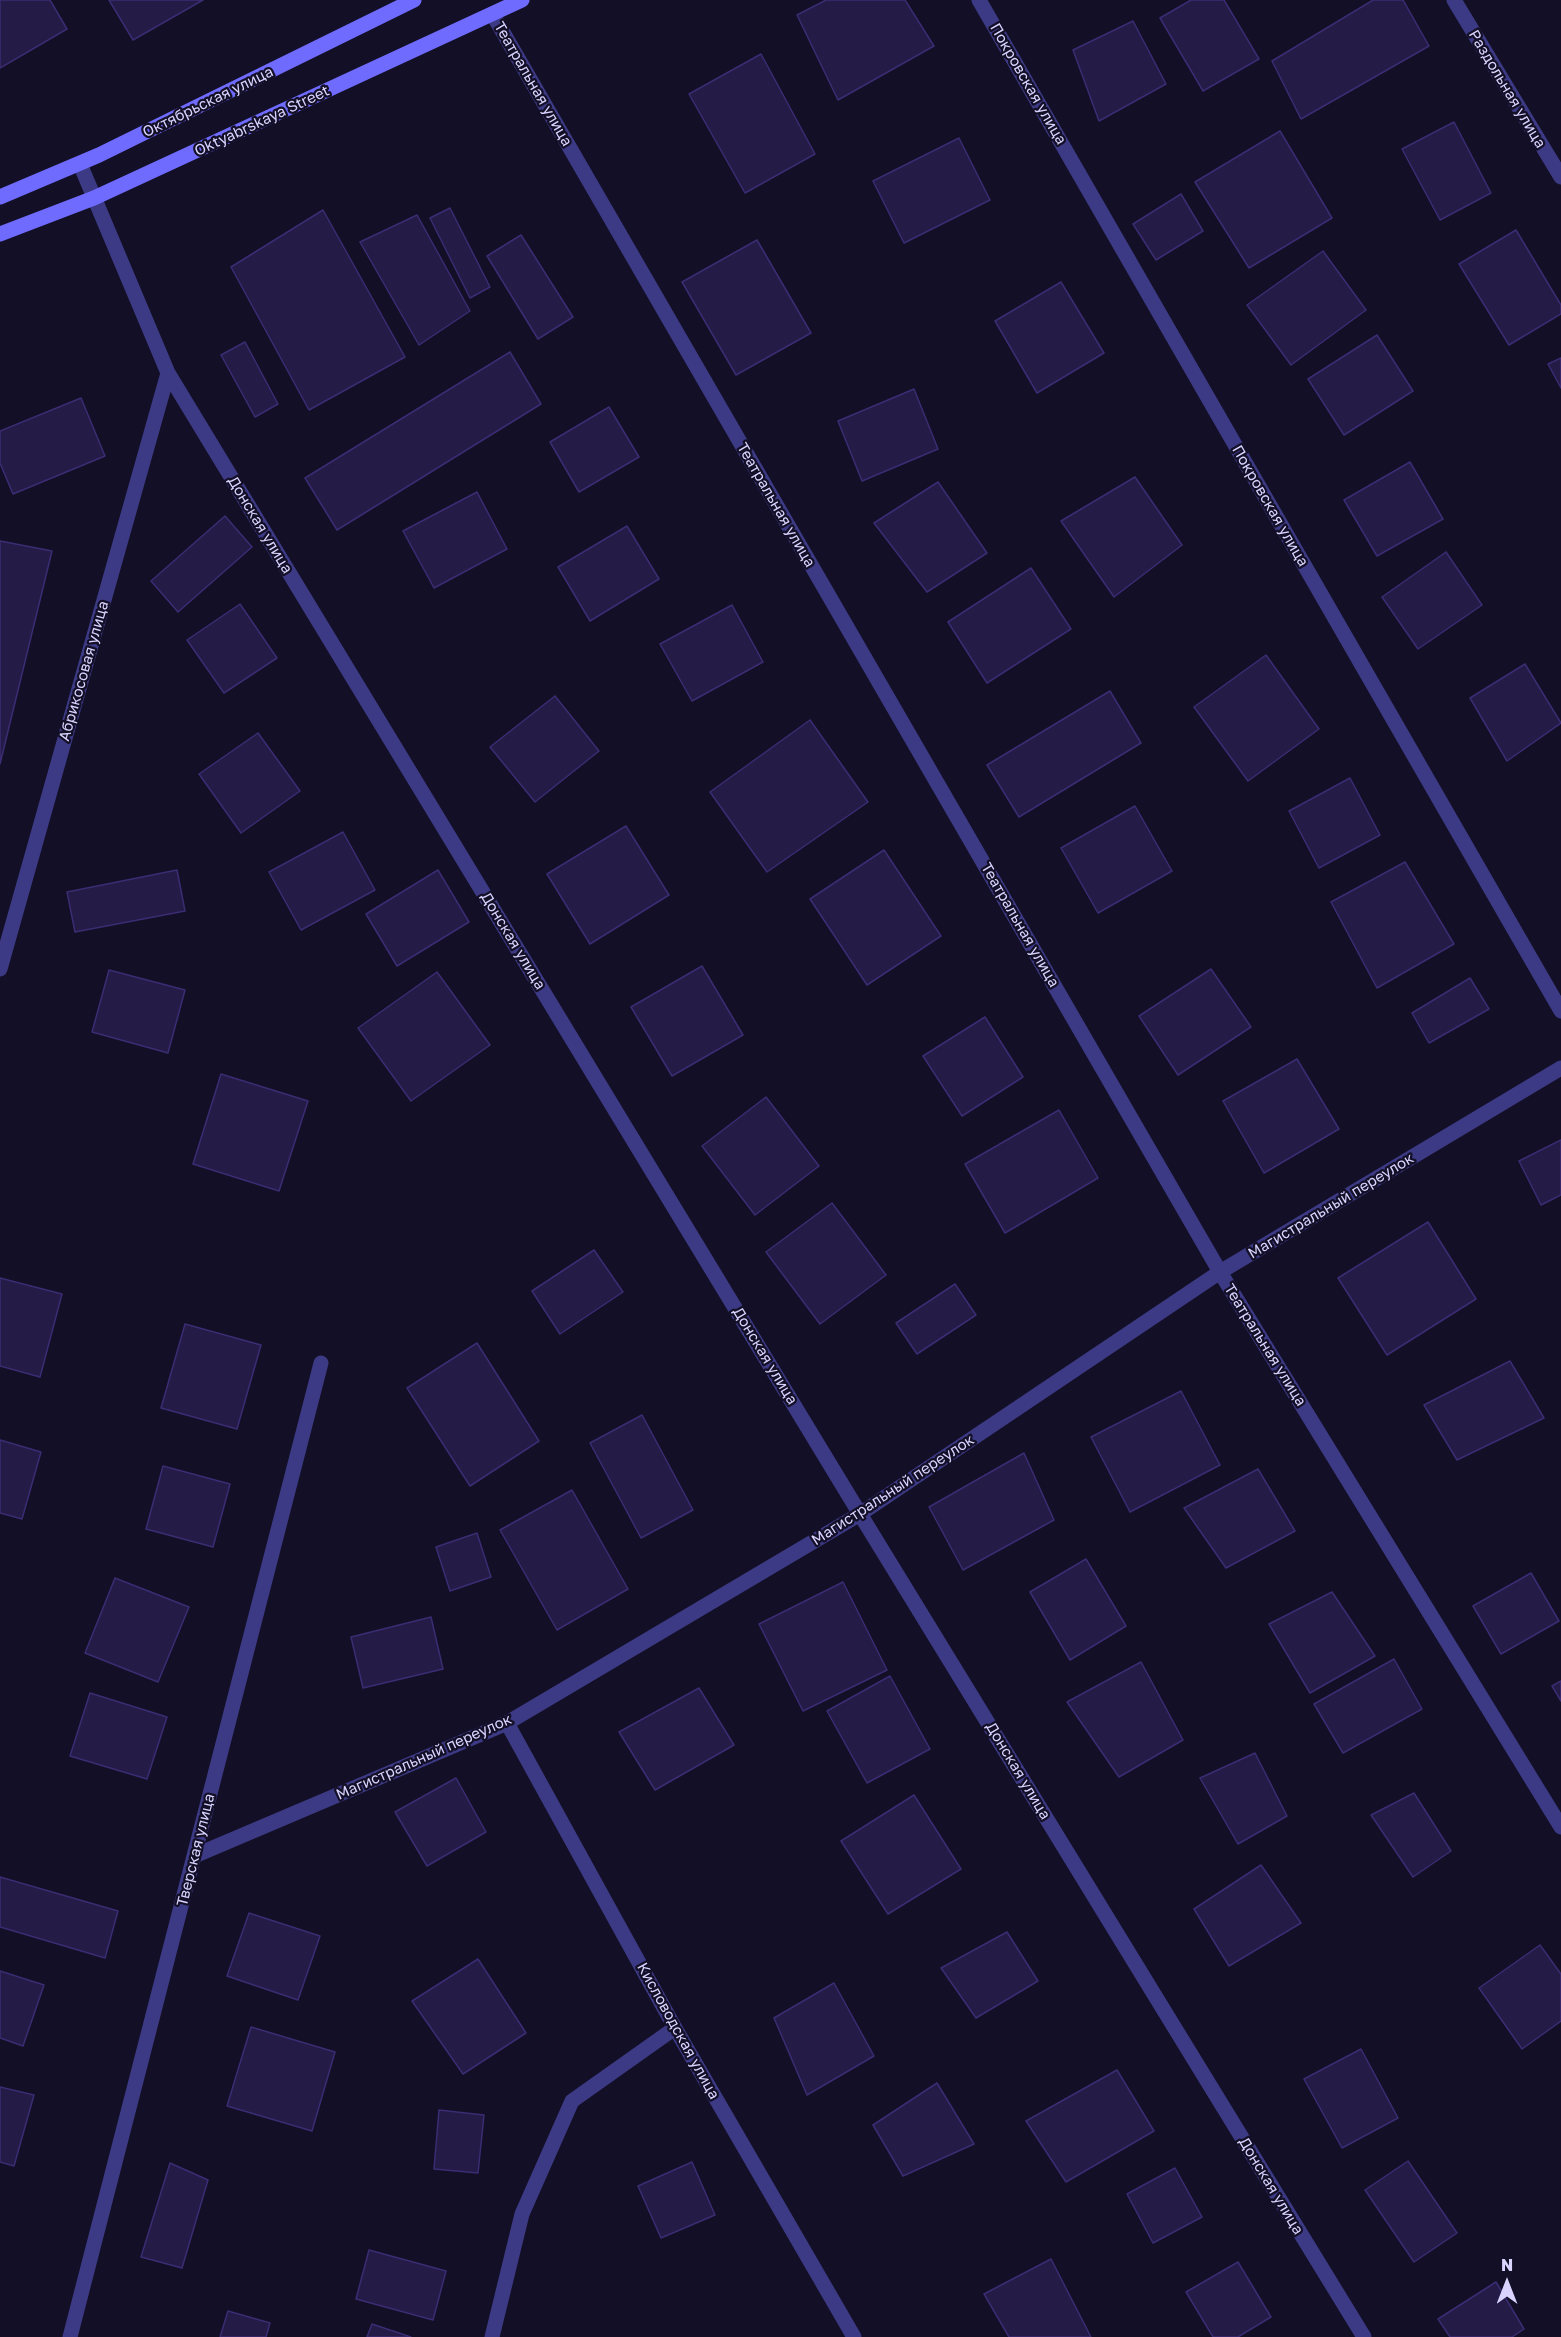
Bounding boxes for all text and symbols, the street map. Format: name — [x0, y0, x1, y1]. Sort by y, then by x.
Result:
street label: Театральная улица — [490, 19, 576, 149]
street label: Покровская улица — [986, 20, 1070, 148]
street label: Раздольная улица — [1465, 27, 1549, 151]
street label: Октябрьская улица — [140, 63, 276, 141]
street label: Oktyabrskaya Street — [192, 82, 332, 160]
street label: Театральная улица — [733, 440, 819, 570]
street label: Покровская улица — [1228, 442, 1312, 570]
street label: Донская улица — [224, 473, 296, 577]
street label: Абрикосовая улица — [55, 599, 113, 743]
street label: Театральная улица — [977, 860, 1063, 990]
street label: Донская улица — [477, 889, 549, 993]
street label: Магистральный переулок — [1245, 1149, 1417, 1263]
street label: Театральная улица — [1220, 1281, 1310, 1409]
street label: Донская улица — [729, 1304, 801, 1408]
street label: Магистральный переулок — [808, 1431, 978, 1549]
street label: Магистральный переулок — [333, 1710, 515, 1804]
street label: Донская улица — [982, 1719, 1054, 1823]
street label: Тверская улица — [173, 1792, 219, 1908]
street label: Кисловодская улица — [633, 1960, 723, 2102]
street label: Донская улица — [1235, 2134, 1307, 2238]
north arrow — [1477, 2253, 1537, 2313]
text: N — [1501, 2255, 1513, 2275]

